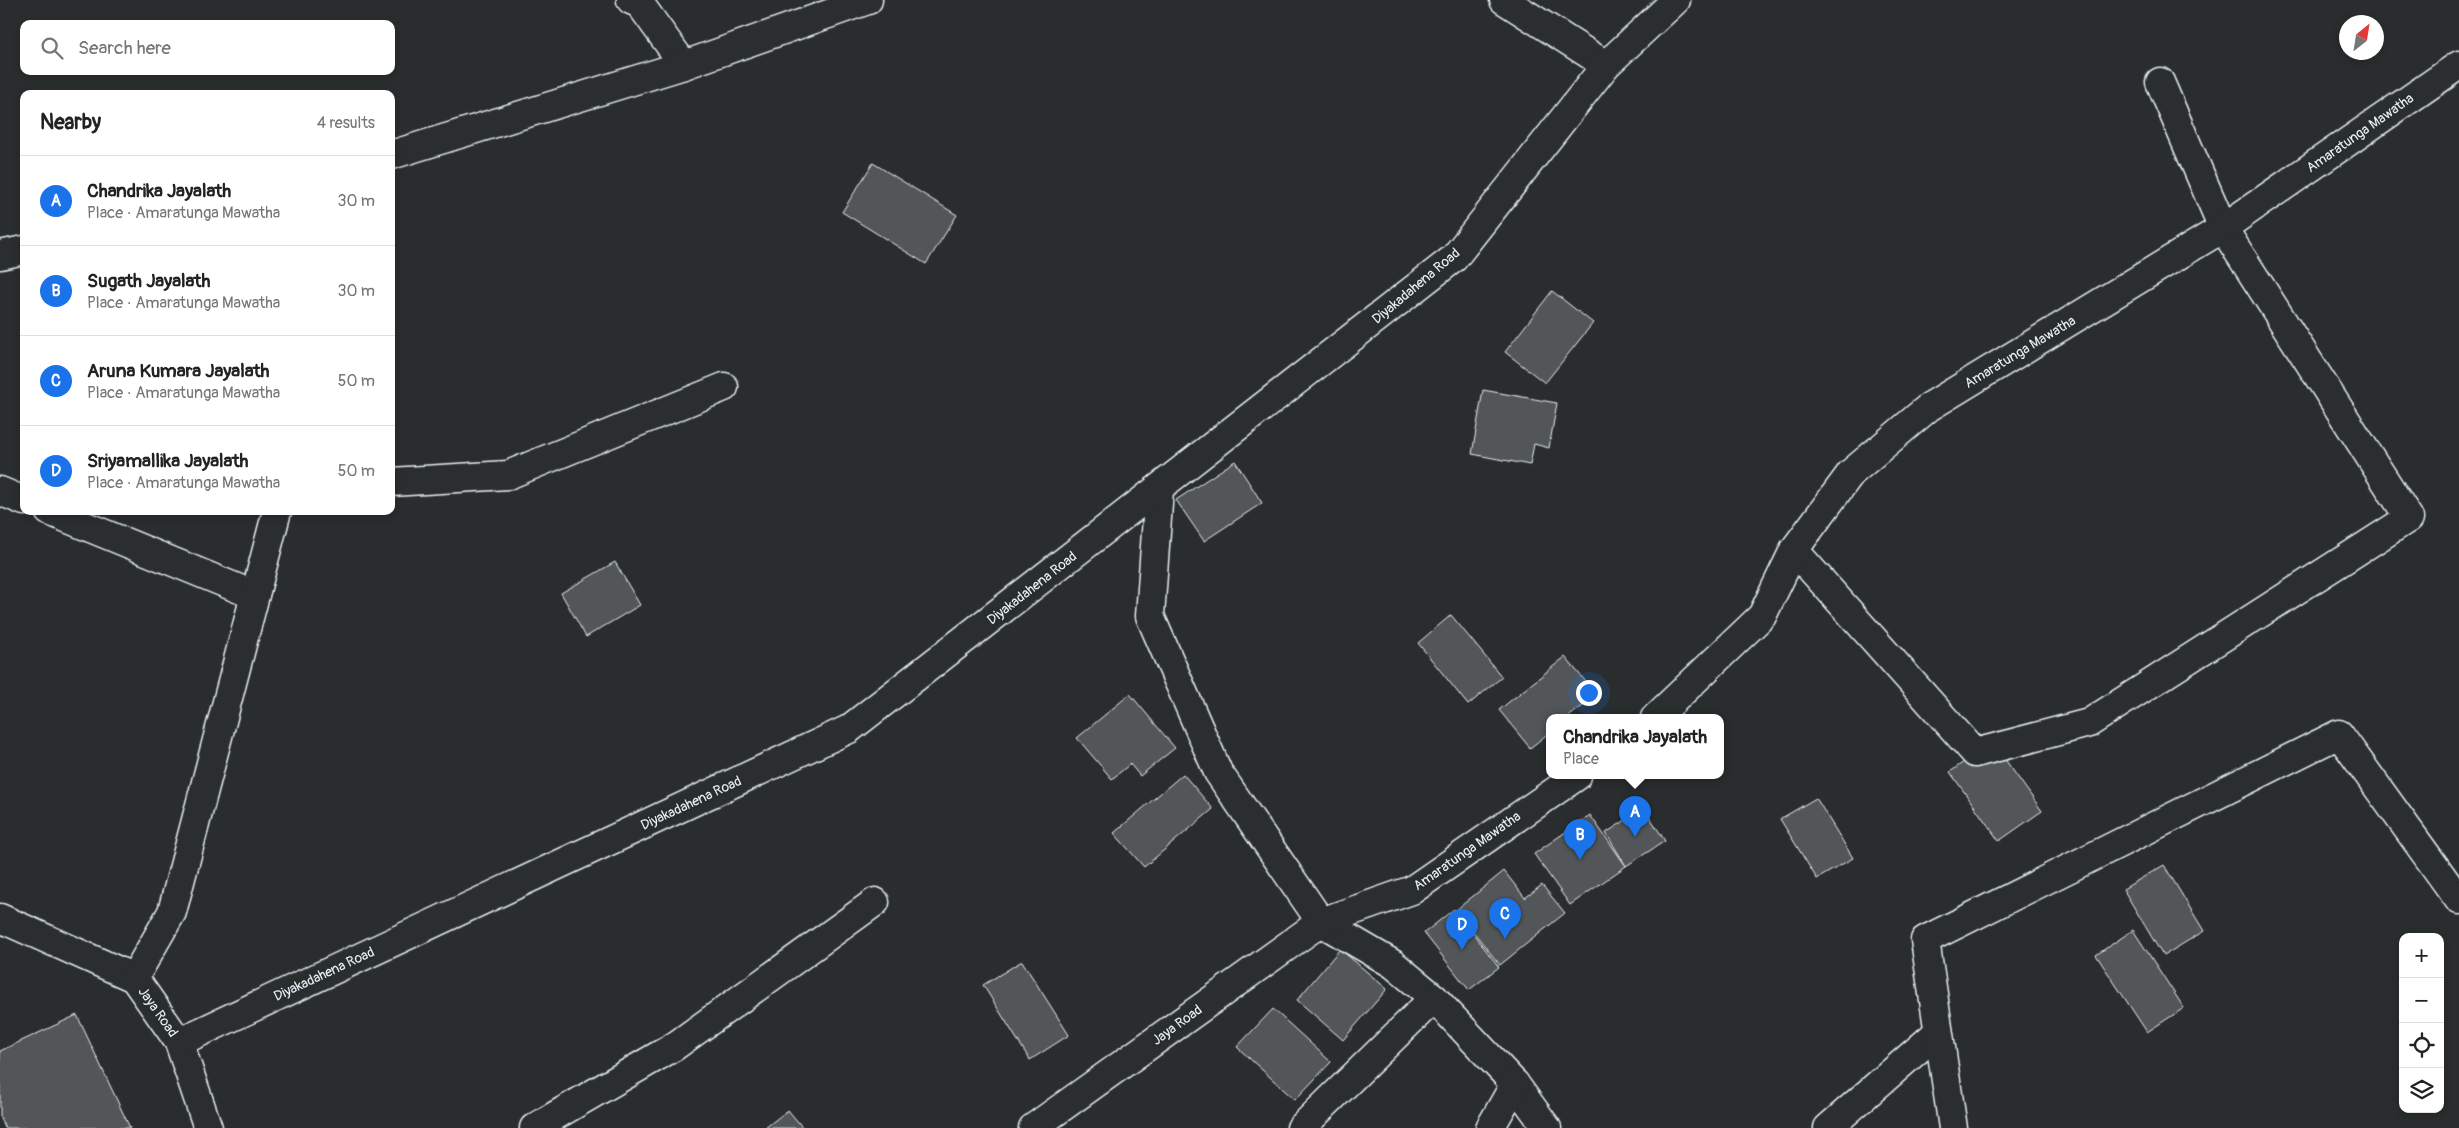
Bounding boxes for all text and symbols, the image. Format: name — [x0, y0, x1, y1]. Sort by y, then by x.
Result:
north arrow — [2339, 15, 2384, 60]
search box — [20, 20, 395, 75]
icon: search — [38, 34, 66, 62]
text: Search here — [78, 36, 171, 60]
street label: Amaratunga Mawatha — [2303, 90, 2417, 176]
text: Nearby — [40, 109, 101, 136]
text: 4 results — [317, 113, 375, 133]
text: Chandrika Jayalath — [87, 179, 231, 203]
text: A — [51, 191, 61, 211]
text: 30 m — [337, 191, 375, 211]
text: Place · Amaratunga Mawatha — [87, 203, 280, 223]
street label: Diyakadahena Road — [1369, 244, 1463, 328]
text: Sugath Jayalath — [87, 269, 210, 293]
text: B — [51, 281, 61, 301]
text: 30 m — [337, 281, 375, 301]
text: Place · Amaratunga Mawatha — [87, 293, 280, 313]
street label: Amaratunga Mawatha — [1961, 312, 2079, 392]
text: Aruna Kumara Jayalath — [87, 359, 270, 383]
text: C — [51, 371, 61, 391]
text: 50 m — [338, 371, 375, 391]
text: Place · Amaratunga Mawatha — [87, 383, 280, 403]
text: Sriyamallika Jayalath — [87, 449, 248, 473]
text: D — [51, 461, 61, 481]
text: 50 m — [338, 461, 375, 481]
text: Place · Amaratunga Mawatha — [87, 473, 280, 493]
street label: Diyakadahena Road — [984, 548, 1080, 628]
your location — [1576, 680, 1602, 706]
popup — [1546, 714, 1724, 779]
text: Chandrika Jayalath — [1563, 725, 1707, 749]
text: Place — [1563, 749, 1599, 769]
street label: Diyakadahena Road — [638, 772, 744, 834]
pin: A — [1619, 796, 1651, 837]
street label: Amaratunga Mawatha — [1410, 808, 1524, 894]
pin: B — [1564, 819, 1596, 860]
pin: C — [1489, 898, 1521, 939]
pin: D — [1446, 909, 1478, 950]
map controls — [2399, 933, 2444, 1113]
button: + — [2399, 933, 2444, 978]
street label: Diyakadahena Road — [271, 943, 377, 1005]
button: − — [2399, 978, 2444, 1023]
street label: Jaya Road — [134, 983, 182, 1041]
street label: Jaya Road — [1149, 1001, 1205, 1049]
button: locate — [2399, 1023, 2444, 1068]
button: layers — [2399, 1068, 2444, 1113]

